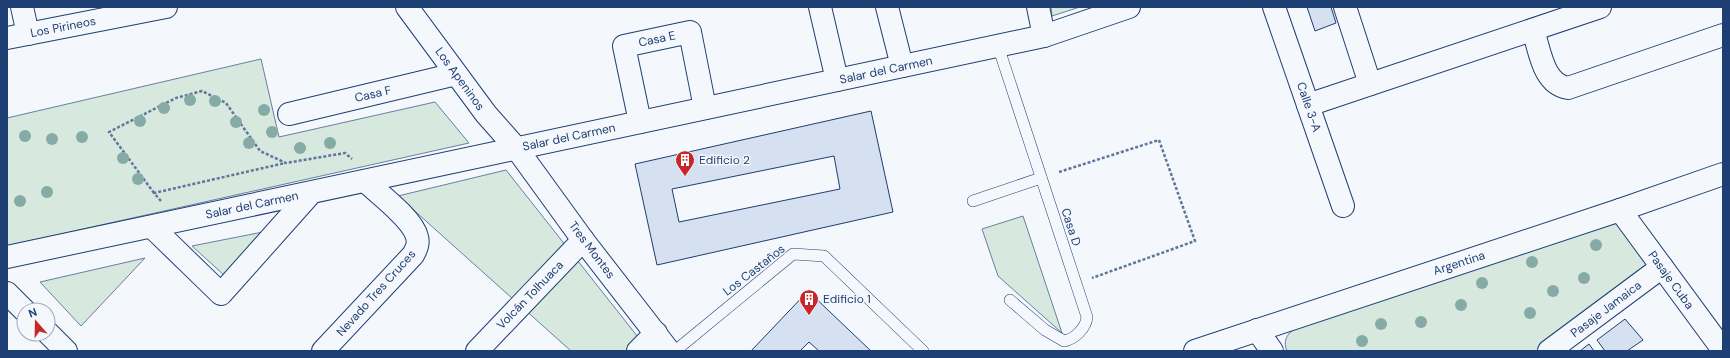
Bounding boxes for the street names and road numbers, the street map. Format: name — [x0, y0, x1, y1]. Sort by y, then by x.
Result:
street label: Los Pirineos — [29, 13, 97, 41]
street label: Casa E — [637, 27, 677, 51]
street label: Los Apeninos — [432, 44, 488, 114]
street label: Salar del Carmen — [838, 52, 934, 88]
street label: Calle 3-A — [1293, 80, 1325, 134]
street label: Casa F — [353, 82, 394, 106]
street label: Salar del Carmen — [521, 119, 617, 155]
street label: Salar del Carmen — [204, 187, 300, 223]
street label: Casa D — [1057, 206, 1085, 248]
street label: Tres Montes — [565, 218, 619, 282]
street label: Los Castaños — [720, 241, 788, 299]
street label: Nevado Tres Cruces — [333, 246, 419, 340]
street label: Argentina — [1431, 247, 1487, 279]
street label: Pasaje Cuba — [1644, 248, 1698, 312]
street label: Volcán Tolhuaca — [493, 257, 567, 333]
street label: Pasaje Jamaica — [1567, 277, 1645, 341]

